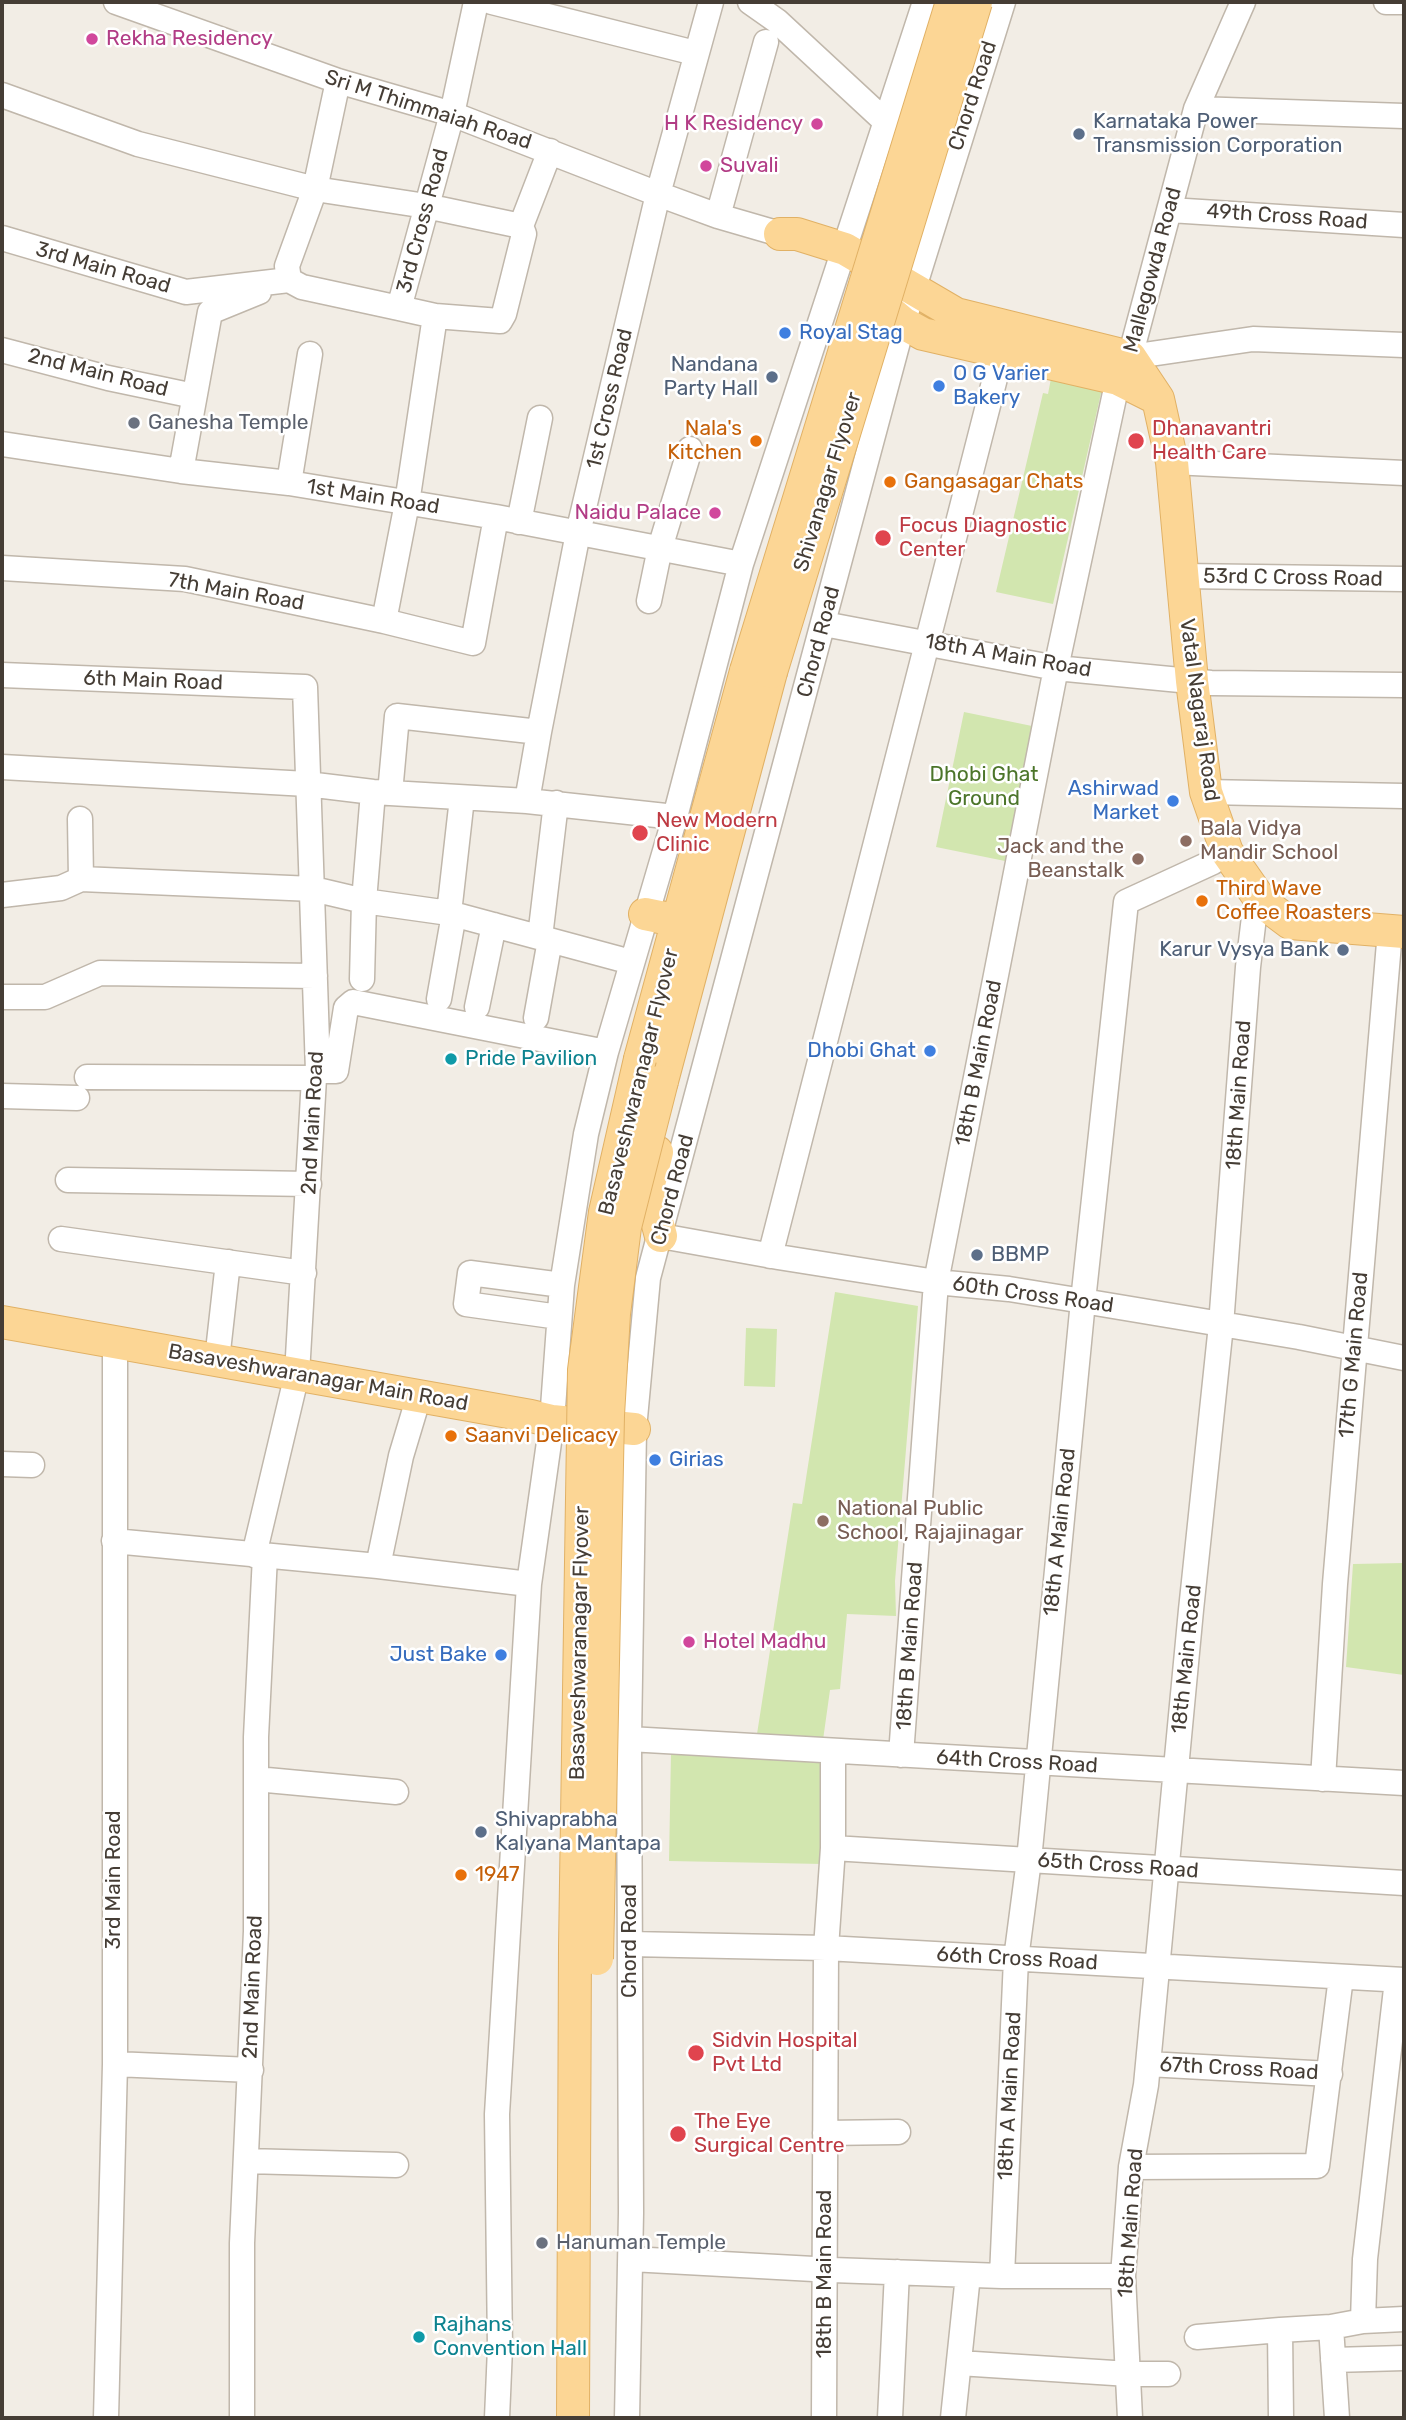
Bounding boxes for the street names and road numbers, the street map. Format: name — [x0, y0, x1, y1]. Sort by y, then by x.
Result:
street label: Chord Road — [943, 38, 1003, 154]
street label: Sri M Thimmaiah Road — [321, 65, 535, 155]
street label: 3rd Cross Road — [392, 146, 454, 296]
street label: Mallegowda Road — [1119, 185, 1187, 355]
street label: 49th Cross Road — [1206, 199, 1368, 235]
street label: 3rd Main Road — [33, 237, 173, 299]
street label: 1st Cross Road — [582, 326, 638, 472]
street label: 2nd Main Road — [25, 343, 171, 403]
street label: Shivanagar Flyover — [789, 389, 867, 575]
street label: 1st Main Road — [305, 474, 441, 520]
street label: 53rd C Cross Road — [1203, 564, 1383, 592]
street label: 7th Main Road — [166, 568, 306, 616]
street label: Chord Road — [792, 584, 846, 700]
street label: Vatal Nagaraj Road — [1174, 617, 1224, 803]
street label: 18th A Main Road — [923, 629, 1093, 683]
street label: 6th Main Road — [83, 666, 223, 696]
street label: Basaveshwaranagar Flyover — [594, 946, 684, 1218]
street label: 18th B Main Road — [951, 978, 1007, 1148]
street label: 18th Main Road — [1221, 1020, 1257, 1170]
street label: 2nd Main Road — [297, 1051, 329, 1195]
street label: Chord Road — [646, 1132, 700, 1248]
street label: 60th Cross Road — [951, 1271, 1115, 1319]
street label: 17th G Main Road — [1334, 1271, 1374, 1439]
street label: Basaveshwaranagar Main Road — [166, 1339, 470, 1417]
street label: 18th A Main Road — [1039, 1447, 1081, 1617]
street label: Basaveshwaranagar Flyover — [565, 1506, 595, 1780]
street label: 18th B Main Road — [892, 1561, 928, 1731]
street label: 18th Main Road — [1167, 1583, 1207, 1735]
street label: 64th Cross Road — [935, 1745, 1099, 1779]
street label: 3rd Main Road — [101, 1810, 127, 1950]
street label: 65th Cross Road — [1037, 1848, 1199, 1884]
street label: Chord Road — [617, 1884, 643, 1998]
street label: 2nd Main Road — [238, 1915, 268, 2059]
street label: 66th Cross Road — [936, 1942, 1098, 1976]
street label: 18th A Main Road — [993, 2011, 1027, 2181]
street label: 67th Cross Road — [1159, 2052, 1319, 2086]
street label: 18th Main Road — [1113, 2148, 1149, 2298]
street label: 18th B Main Road — [812, 2190, 838, 2358]

